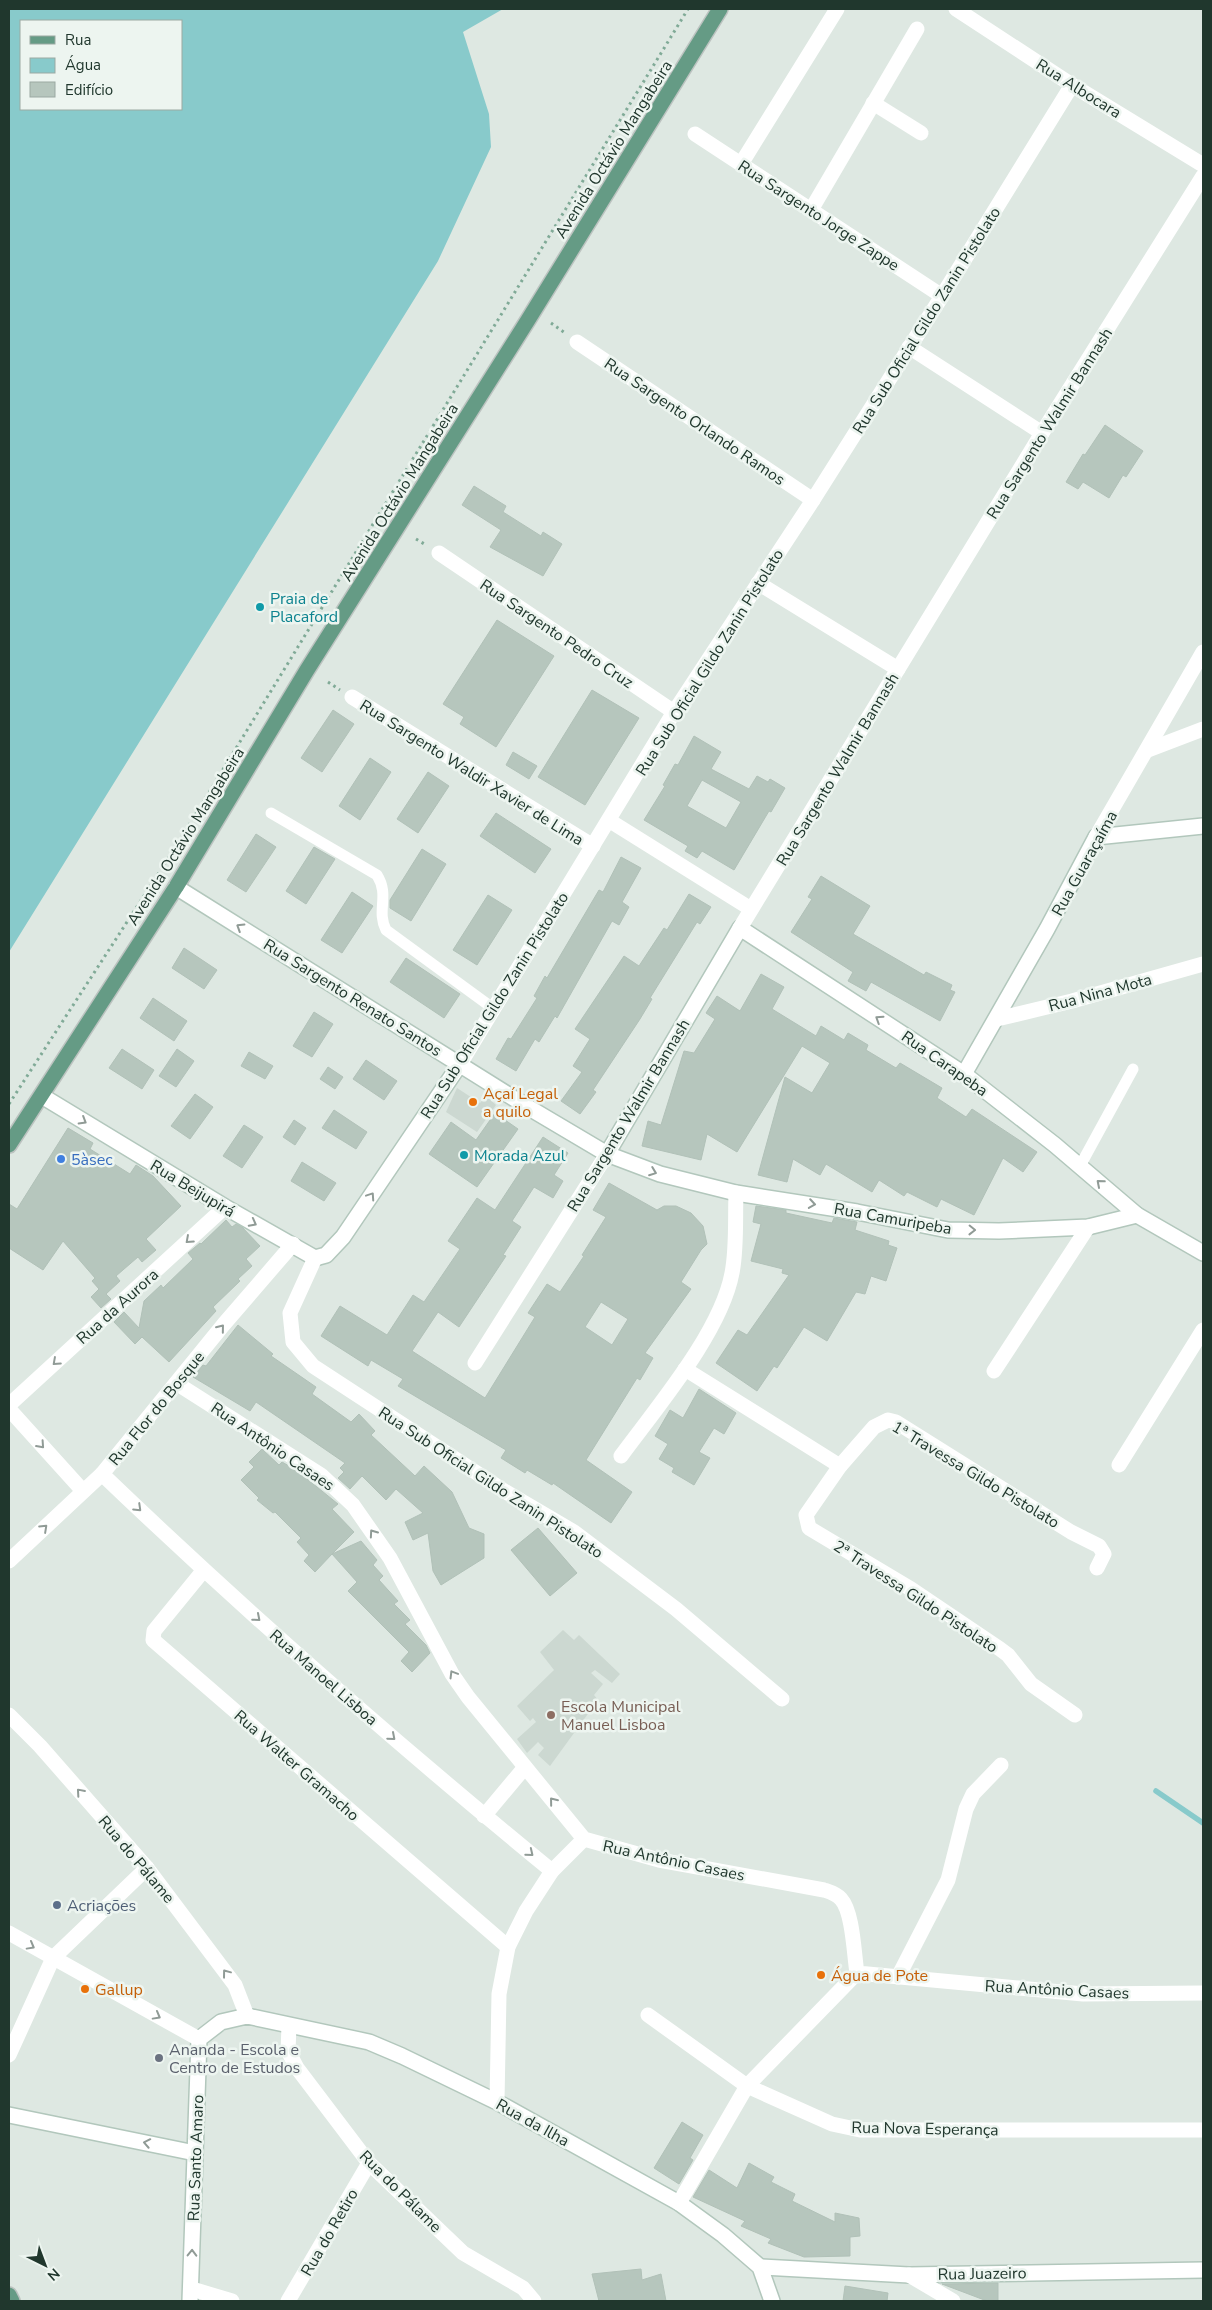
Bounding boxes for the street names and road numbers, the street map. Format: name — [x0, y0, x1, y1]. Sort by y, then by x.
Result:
street label: Rua Albocara — [1032, 54, 1125, 124]
street label: Avenida Octávio Mangabeira — [550, 56, 678, 243]
street label: Rua Sargento Jorge Zappe — [733, 155, 903, 276]
street label: Rua Sub Oficial Gildo Zanin Pistolato — [848, 203, 1006, 438]
street label: Rua Sargento Walmir Bannash — [982, 324, 1118, 523]
street label: Rua Sargento Orlando Ramos — [600, 353, 789, 491]
street label: Avenida Octávio Mangabeira — [336, 399, 464, 586]
street label: Rua Sub Oficial Gildo Zanin Pistolato — [631, 545, 789, 780]
street label: Rua Sargento Pedro Cruz — [475, 574, 638, 694]
street label: Rua Sargento Walmir Bannash — [771, 669, 904, 870]
street label: Rua Sargento Waldir Xavier de Lima — [355, 695, 588, 851]
street label: Avenida Octávio Mangabeira — [122, 743, 250, 930]
street label: Rua Guaraçaíma — [1047, 807, 1123, 920]
street label: Rua Sub Oficial Gildo Zanin Pistolato — [416, 888, 574, 1123]
street label: Rua Sargento Renato Santos — [259, 934, 446, 1062]
street label: Rua Nina Mota — [1046, 969, 1154, 1017]
street label: Rua Sargento Walmir Bannash — [562, 1015, 695, 1216]
street label: Rua Carapeba — [897, 1026, 992, 1102]
street label: Rua Beijupirá — [146, 1155, 239, 1223]
street label: Rua Camuripeba — [832, 1198, 953, 1240]
street label: Rua da Aurora — [72, 1264, 163, 1350]
street label: Rua Flor do Bosque — [104, 1347, 210, 1470]
street label: Rua Antônio Casaes — [206, 1397, 339, 1496]
street label: Rua Sub Oficial Gildo Zanin Pistolato — [374, 1402, 607, 1564]
street label: 1ª Travessa Gildo Pistolato — [888, 1416, 1063, 1534]
street label: 2ª Travessa Gildo Pistolato — [829, 1535, 1002, 1658]
street label: Rua Manoel Lisboa — [265, 1625, 382, 1731]
street label: Rua Walter Gramacho — [229, 1705, 364, 1826]
street label: Rua do Pálame — [93, 1811, 179, 1908]
street label: Rua Antônio Casaes — [601, 1835, 747, 1887]
street label: Rua Antônio Casaes — [984, 1975, 1130, 2005]
street label: Rua Santo Amaro — [183, 2094, 209, 2222]
street label: Rua da Ilha — [492, 2094, 573, 2152]
street label: Rua Nova Esperança — [851, 2117, 999, 2141]
street label: Rua do Pálame — [354, 2146, 446, 2238]
street label: Rua do Retiro — [296, 2185, 364, 2280]
street label: Rua Juazeiro — [937, 2262, 1027, 2286]

